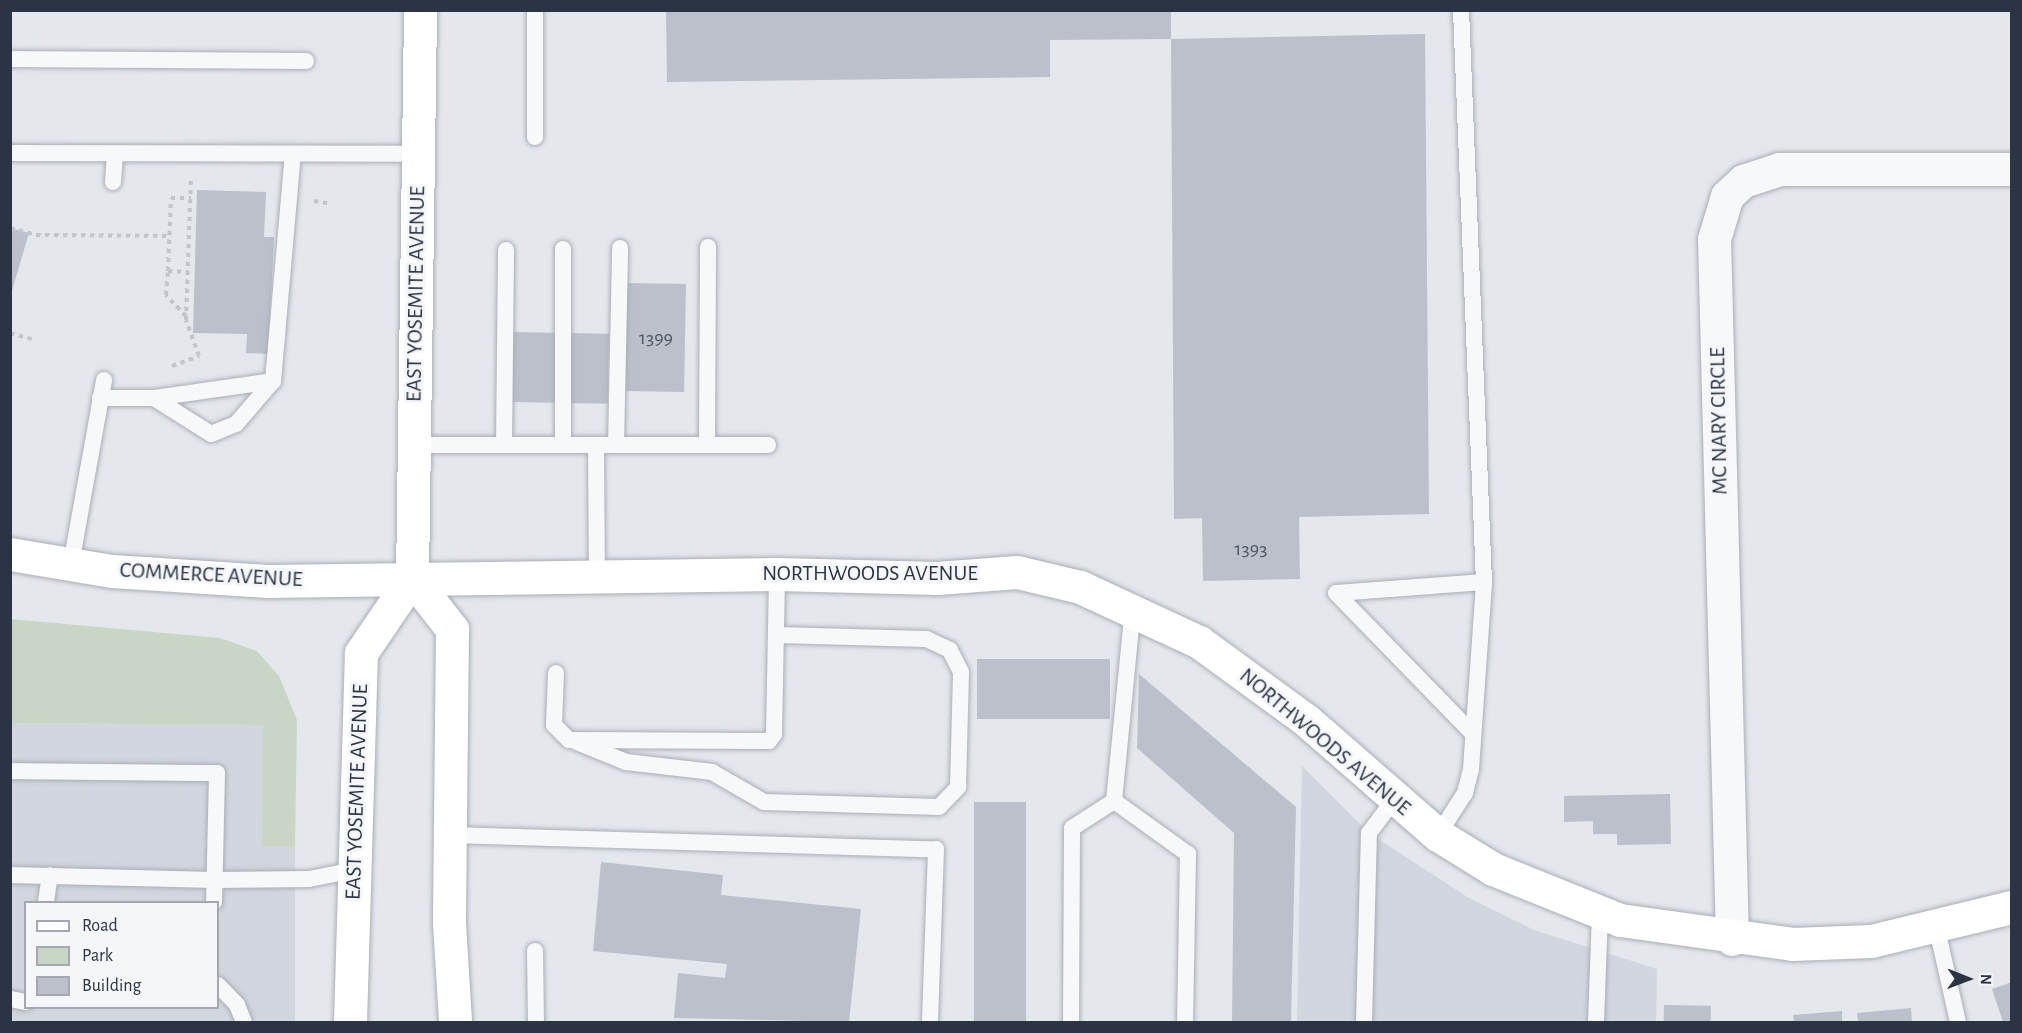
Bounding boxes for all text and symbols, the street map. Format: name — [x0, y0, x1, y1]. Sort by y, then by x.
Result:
street label: EAST YOSEMITE AVENUE — [401, 186, 431, 402]
house number: 1399 — [639, 326, 673, 350]
street label: MC NARY CIRCLE — [1705, 347, 1733, 495]
house number: 1393 — [1235, 537, 1267, 561]
street label: COMMERCE AVENUE — [119, 557, 303, 593]
street label: NORTHWOODS AVENUE — [762, 561, 978, 587]
street label: NORTHWOODS AVENUE — [1234, 663, 1416, 821]
street label: EAST YOSEMITE AVENUE — [340, 684, 374, 900]
legend — [24, 901, 219, 1009]
text: Road — [82, 917, 118, 935]
text: Park — [82, 947, 113, 965]
north arrow — [1938, 949, 1998, 1009]
text: N — [1978, 974, 1994, 985]
text: Building — [82, 977, 141, 995]

